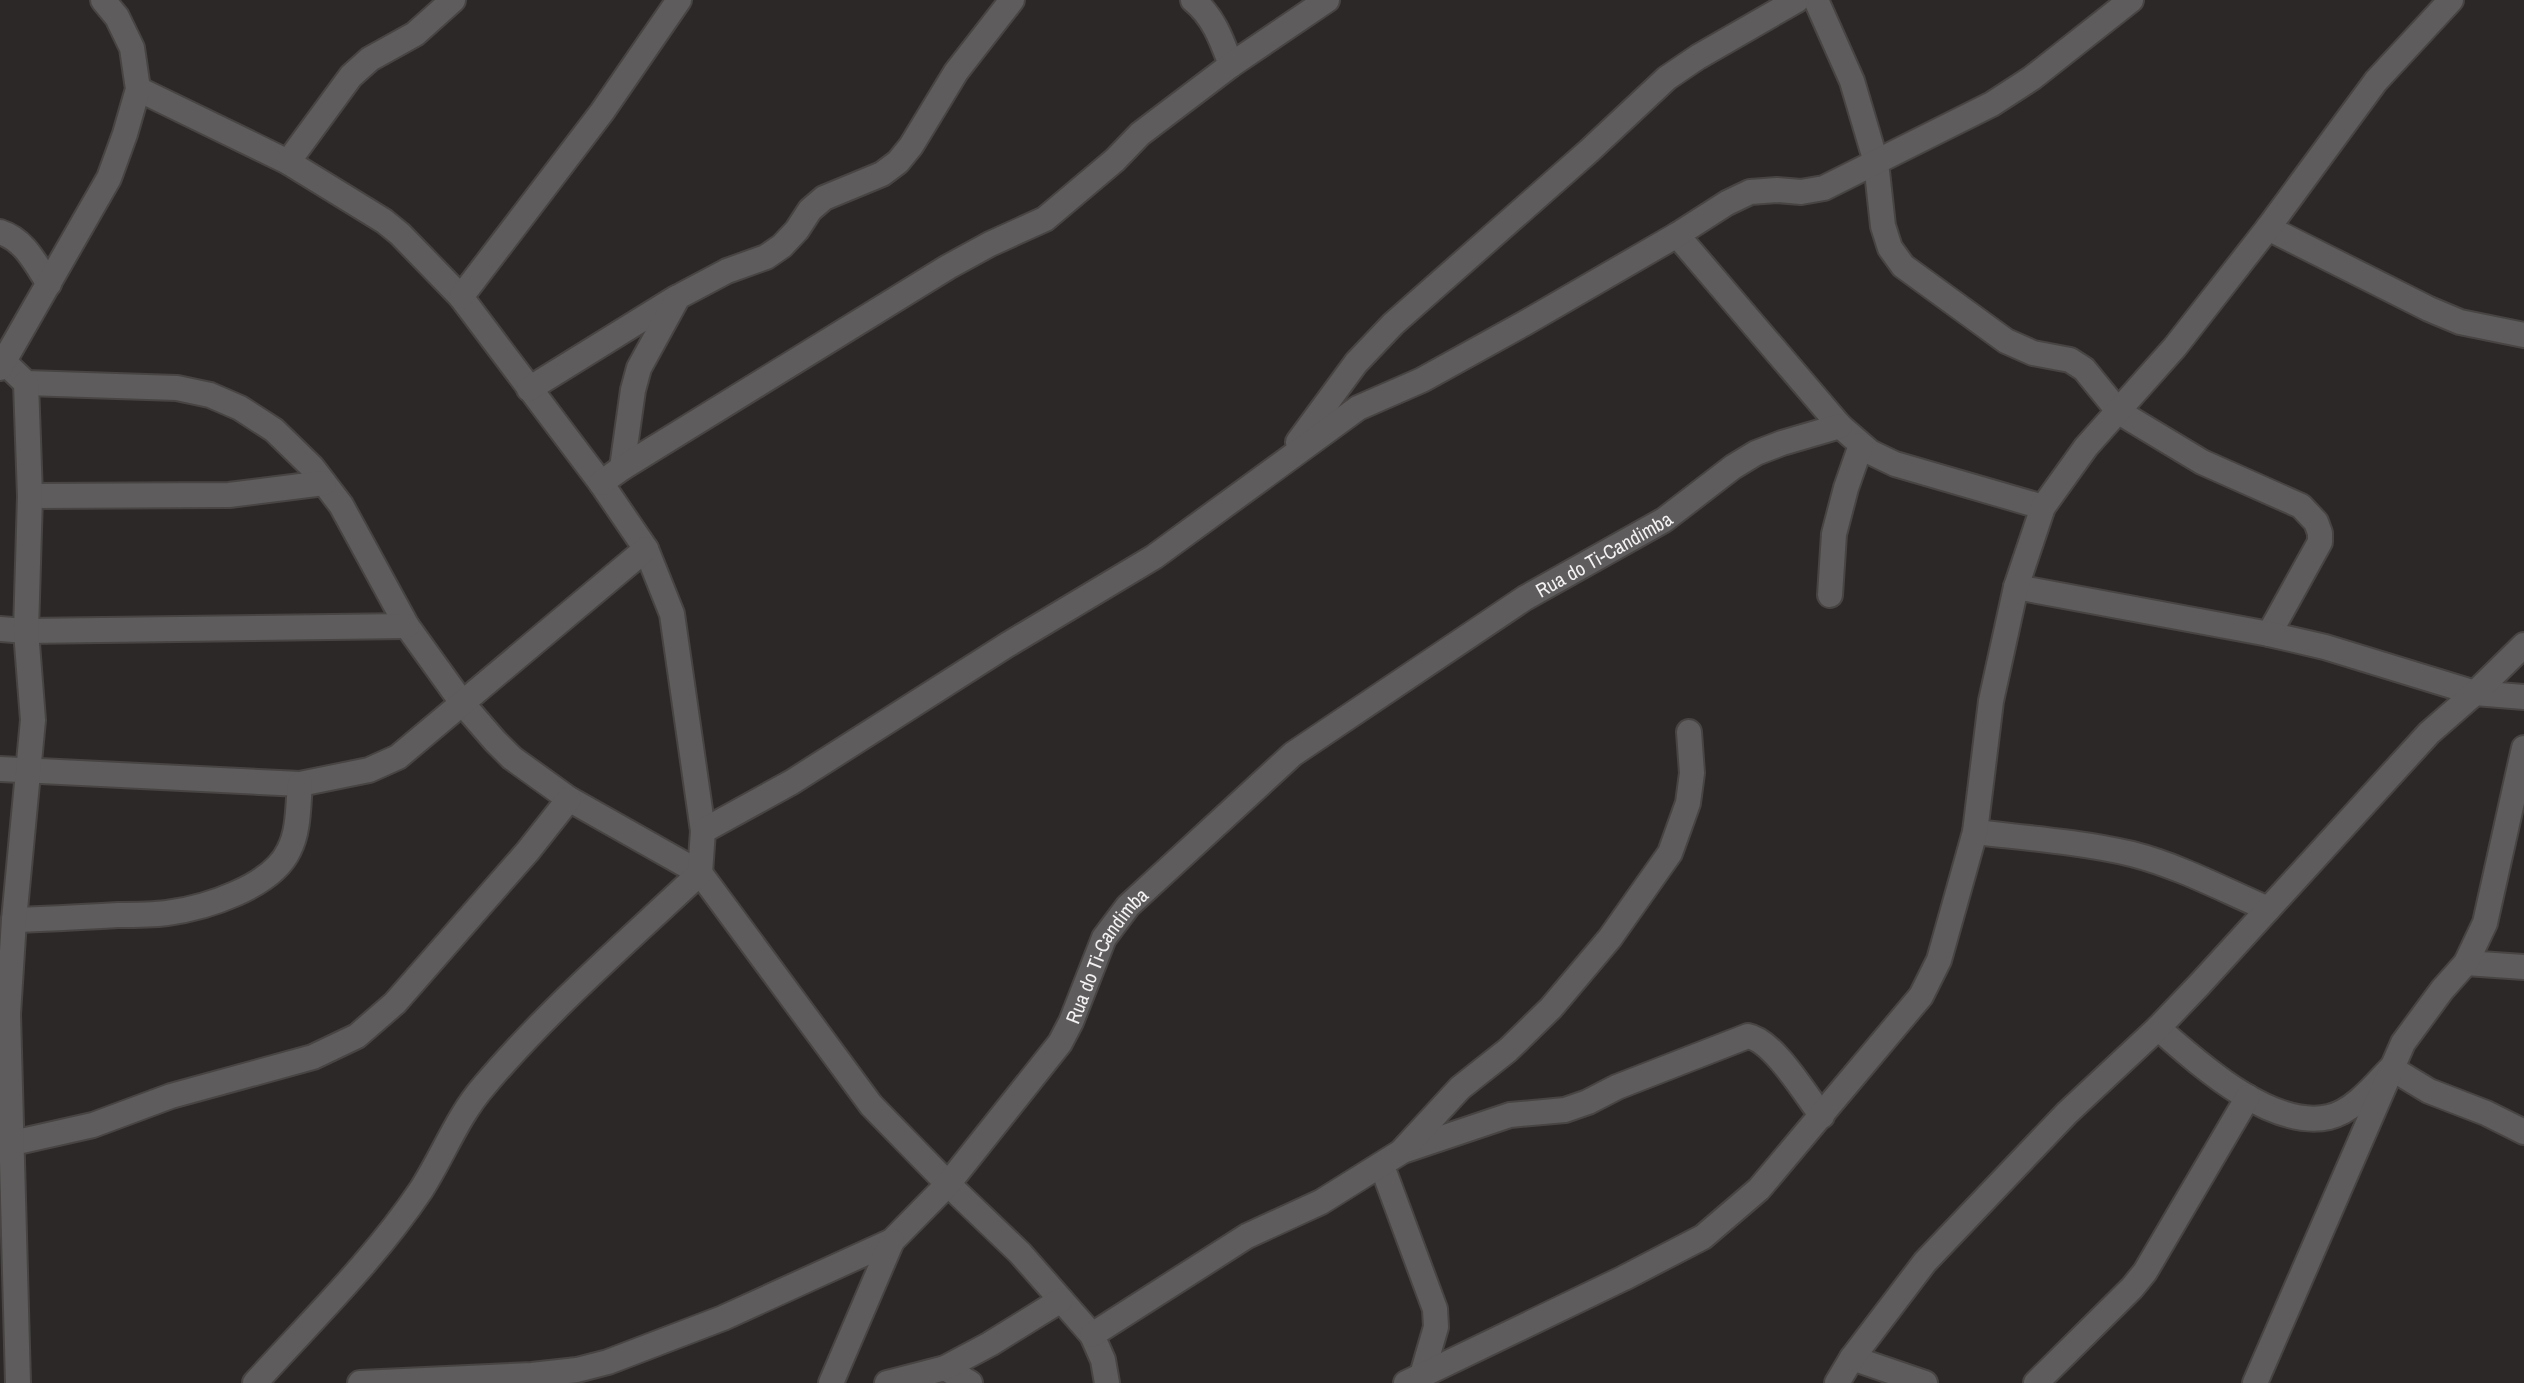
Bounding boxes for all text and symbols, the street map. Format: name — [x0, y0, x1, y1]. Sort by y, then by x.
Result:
street label: Rua do Ti-Candimba — [1530, 505, 1678, 603]
street label: Rua do Ti-Candimba — [1058, 881, 1153, 1027]

